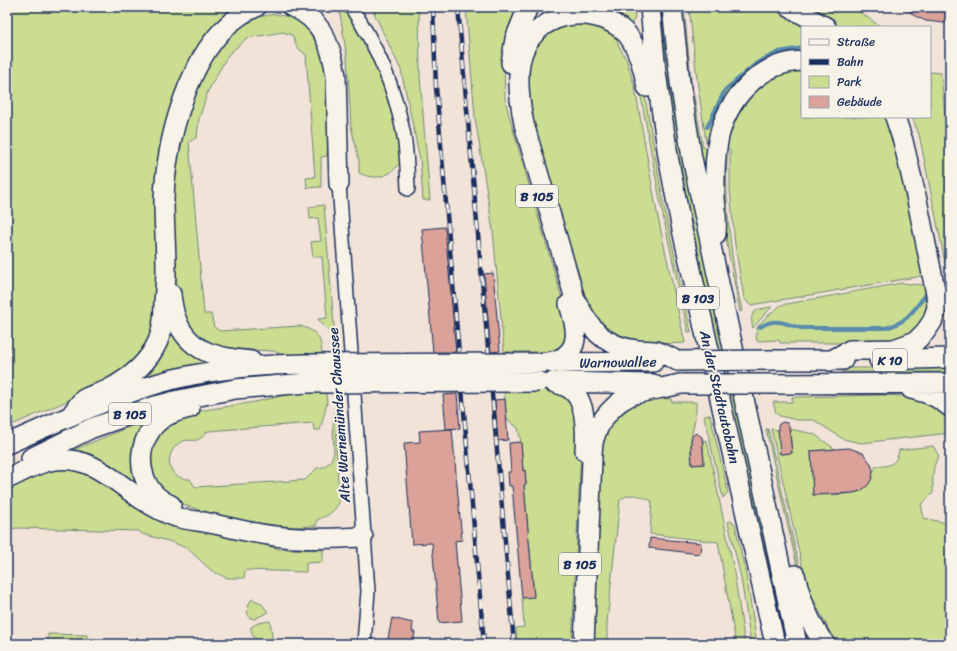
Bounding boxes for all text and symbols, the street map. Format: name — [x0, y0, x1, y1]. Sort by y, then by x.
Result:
legend — [801, 26, 931, 118]
text: Straße — [837, 31, 875, 53]
text: Bahn — [837, 51, 864, 73]
text: Park — [837, 71, 862, 93]
text: Gebäude — [837, 91, 882, 113]
road number: B 105 — [516, 185, 558, 207]
road number: B 103 — [677, 287, 719, 309]
street label: Alte Warnemünder Chaussee — [321, 326, 358, 504]
street label: An der Stadtautobahn — [692, 327, 747, 467]
street label: Warnowallee — [579, 349, 657, 376]
road number: K 10 — [873, 349, 907, 371]
road number: B 105 — [109, 403, 151, 425]
road number: B 105 — [559, 553, 601, 575]

